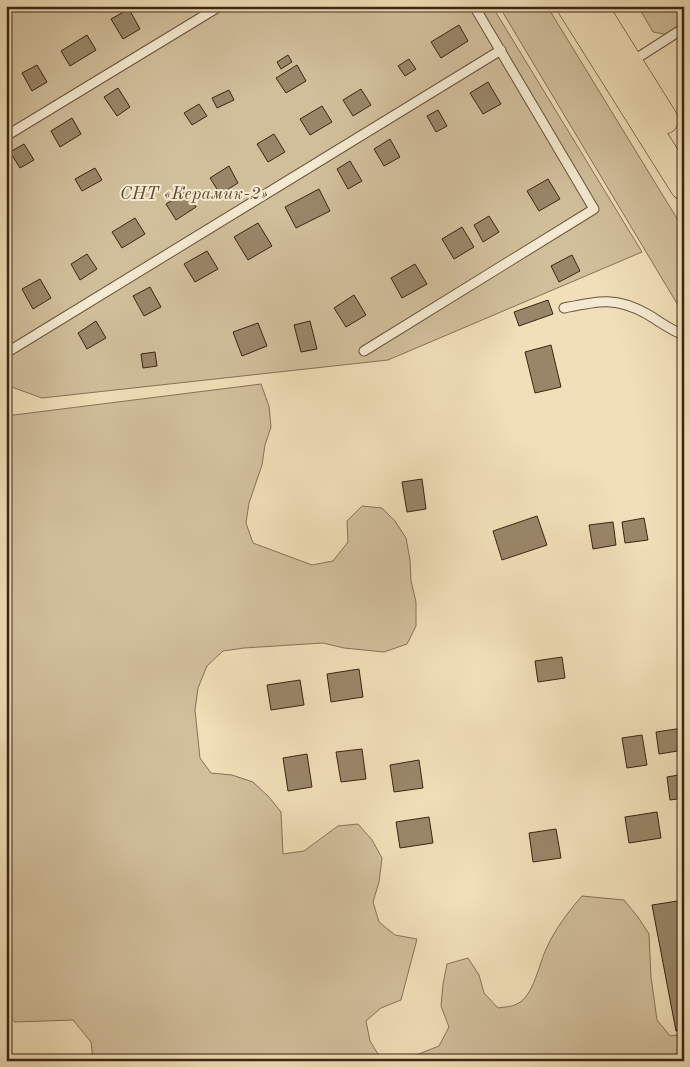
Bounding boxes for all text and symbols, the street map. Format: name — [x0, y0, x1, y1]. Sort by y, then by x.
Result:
park label: СНТ «Керамик-2» — [120, 185, 268, 203]

